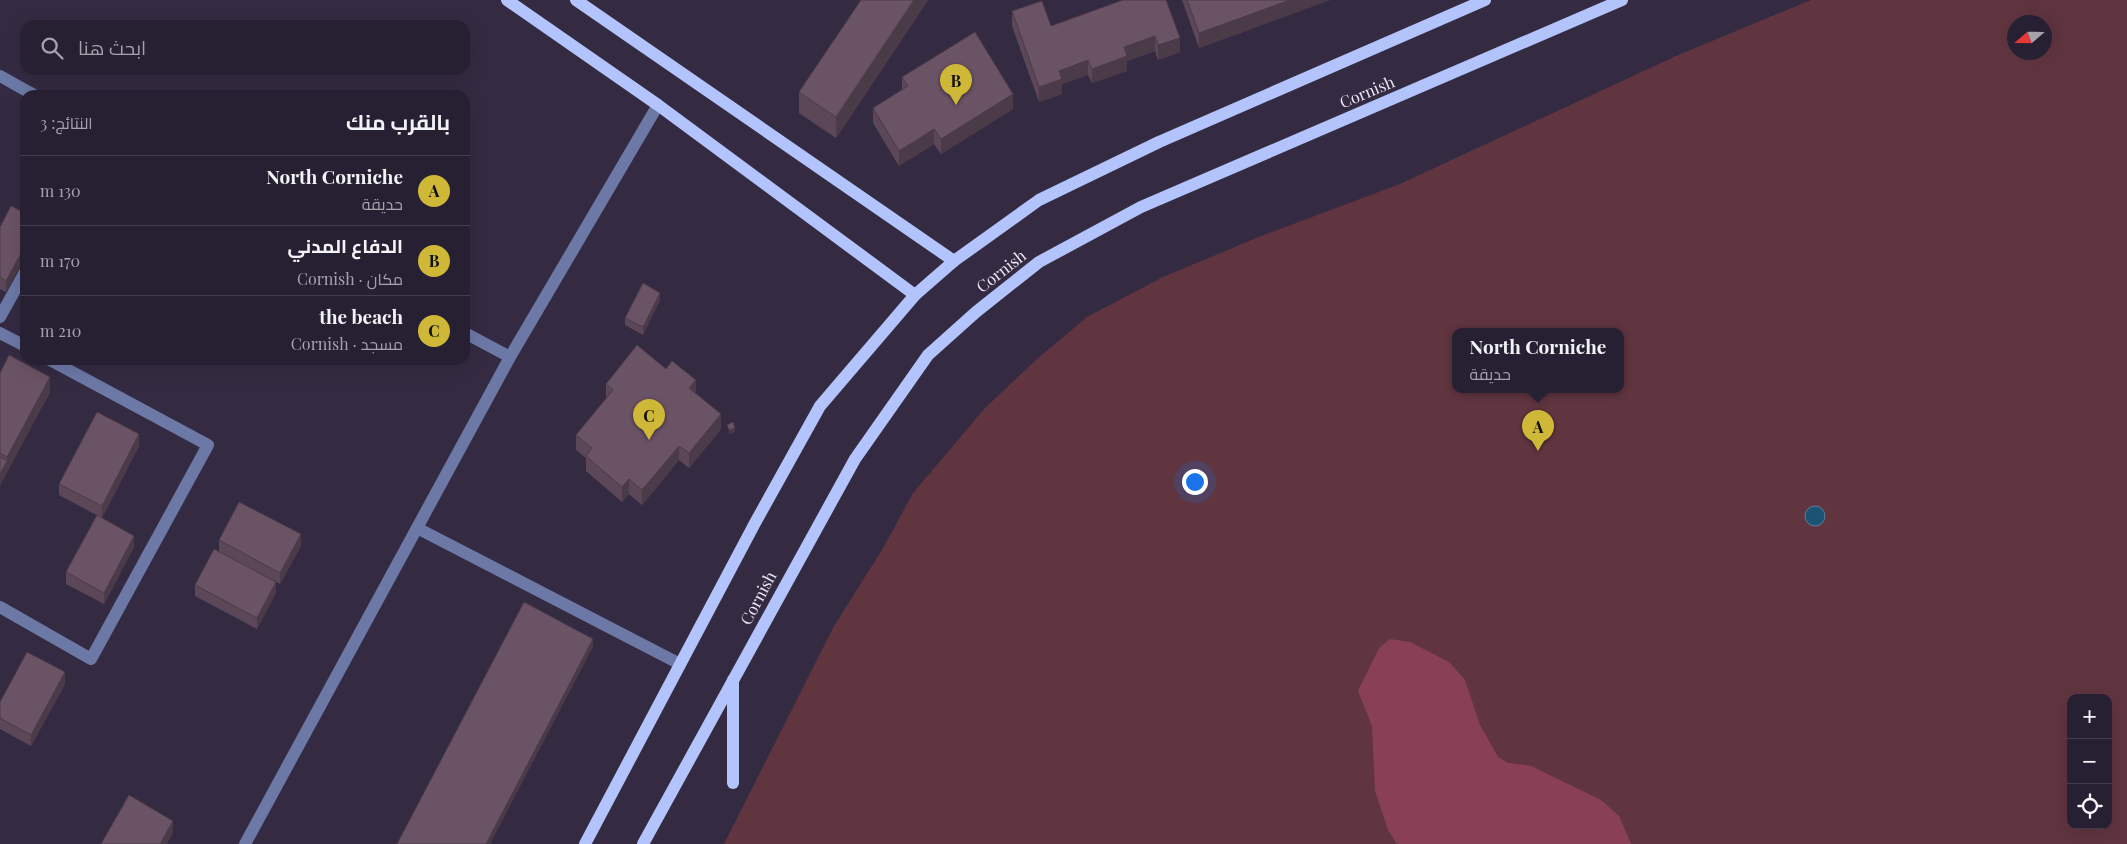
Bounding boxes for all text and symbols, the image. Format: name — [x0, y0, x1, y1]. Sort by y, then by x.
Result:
north arrow — [2007, 15, 2052, 60]
search box — [20, 20, 470, 75]
icon: search — [38, 34, 66, 62]
text: ابحث هنا — [78, 34, 146, 60]
pin: B — [940, 64, 972, 105]
street label: Cornish — [1336, 70, 1398, 112]
text: بالقرب منك — [346, 107, 450, 135]
text: النتائج: 3 — [40, 112, 93, 133]
text: North Corniche — [266, 163, 403, 189]
text: 130 m — [40, 180, 81, 201]
text: A — [429, 180, 439, 201]
text: حديقة — [362, 193, 403, 214]
text: الدفاع المدني — [288, 232, 403, 258]
street label: Cornish — [971, 244, 1030, 297]
text: 170 m — [40, 250, 80, 271]
text: B — [429, 250, 439, 271]
text: مكان · Cornish — [297, 268, 403, 289]
text: the beach — [319, 303, 403, 329]
text: 210 m — [40, 320, 81, 341]
text: C — [428, 320, 440, 341]
popup — [1452, 328, 1624, 393]
text: مسجد · Cornish — [291, 333, 403, 354]
text: North Corniche — [1470, 333, 1606, 359]
text: حديقة — [1470, 363, 1511, 384]
pin: C — [633, 399, 665, 440]
pin: A — [1522, 410, 1554, 451]
your location — [1182, 469, 1208, 495]
street label: Cornish — [735, 567, 781, 628]
map controls — [2067, 694, 2112, 829]
button: + — [2067, 694, 2112, 739]
button: − — [2067, 739, 2112, 784]
button: locate — [2067, 784, 2112, 829]

